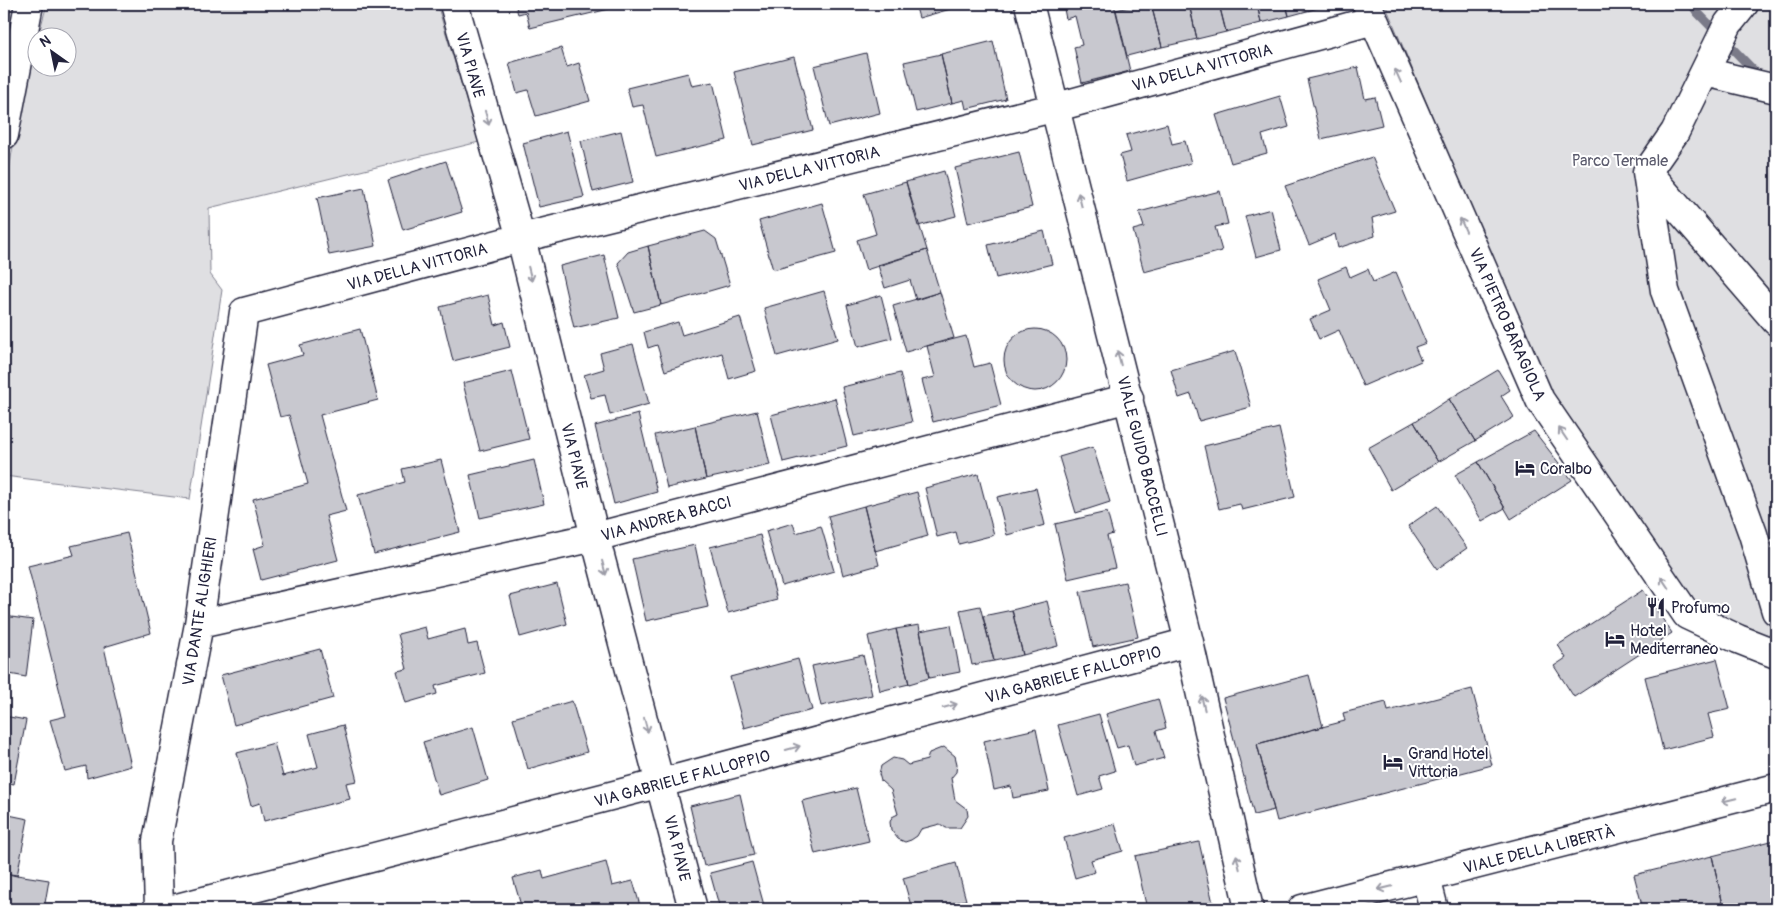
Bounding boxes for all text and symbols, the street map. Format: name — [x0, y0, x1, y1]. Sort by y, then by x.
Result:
north arrow — [28, 28, 78, 78]
street label: VIA PIAVE — [451, 30, 489, 100]
text: N — [37, 32, 54, 51]
street label: VIA DELLA VITTORIA — [1130, 40, 1275, 96]
one-way arrow — [1393, 69, 1403, 84]
one-way arrow — [482, 110, 492, 126]
street label: VIA DELLA VITTORIA — [737, 142, 882, 196]
park label: Parco Termale — [1572, 151, 1668, 171]
one-way arrow — [1075, 193, 1084, 209]
one-way arrow — [1458, 218, 1468, 233]
street label: VIA DELLA VITTORIA — [345, 239, 490, 295]
street label: VIA PIETRO BARAGIOLA — [1464, 245, 1550, 404]
one-way arrow — [526, 266, 535, 282]
one-way arrow — [1114, 351, 1123, 367]
street label: VIALE GUIDO BACCELLI — [1112, 374, 1172, 539]
street label: VIA PIAVE — [556, 421, 592, 491]
one-way arrow — [1558, 427, 1569, 441]
hotel icon: Coralbo — [1514, 457, 1536, 479]
place label: Coralbo — [1540, 459, 1592, 479]
street label: VIA ANDREA BACCI — [599, 492, 734, 546]
street label: VIA DANTE ALIGHIERI — [178, 535, 222, 687]
one-way arrow — [600, 559, 609, 575]
one-way arrow — [1660, 576, 1670, 590]
restaurant icon: Profumo — [1645, 596, 1667, 618]
place label: Profumo — [1671, 598, 1730, 618]
place label: Hotel Mediterraneo — [1630, 621, 1719, 659]
hotel icon: Hotel Mediterraneo — [1604, 628, 1626, 650]
street label: VIA GABRIELE FALLOPPIO — [983, 642, 1163, 708]
one-way arrow — [1198, 696, 1207, 712]
one-way arrow — [942, 701, 958, 711]
one-way arrow — [641, 716, 651, 732]
one-way arrow — [785, 743, 801, 753]
place label: Grand Hotel Vittoria — [1408, 744, 1489, 782]
street label: VIA GABRIELE FALLOPPIO — [592, 746, 772, 812]
hotel icon: Grand Hotel Vittoria — [1382, 751, 1404, 773]
one-way arrow — [1722, 796, 1738, 805]
street label: VIA PIAVE — [659, 813, 695, 883]
street label: VIALE DELLA LIBERTÀ — [1461, 821, 1617, 878]
one-way arrow — [1233, 854, 1242, 870]
one-way arrow — [1378, 884, 1394, 893]

